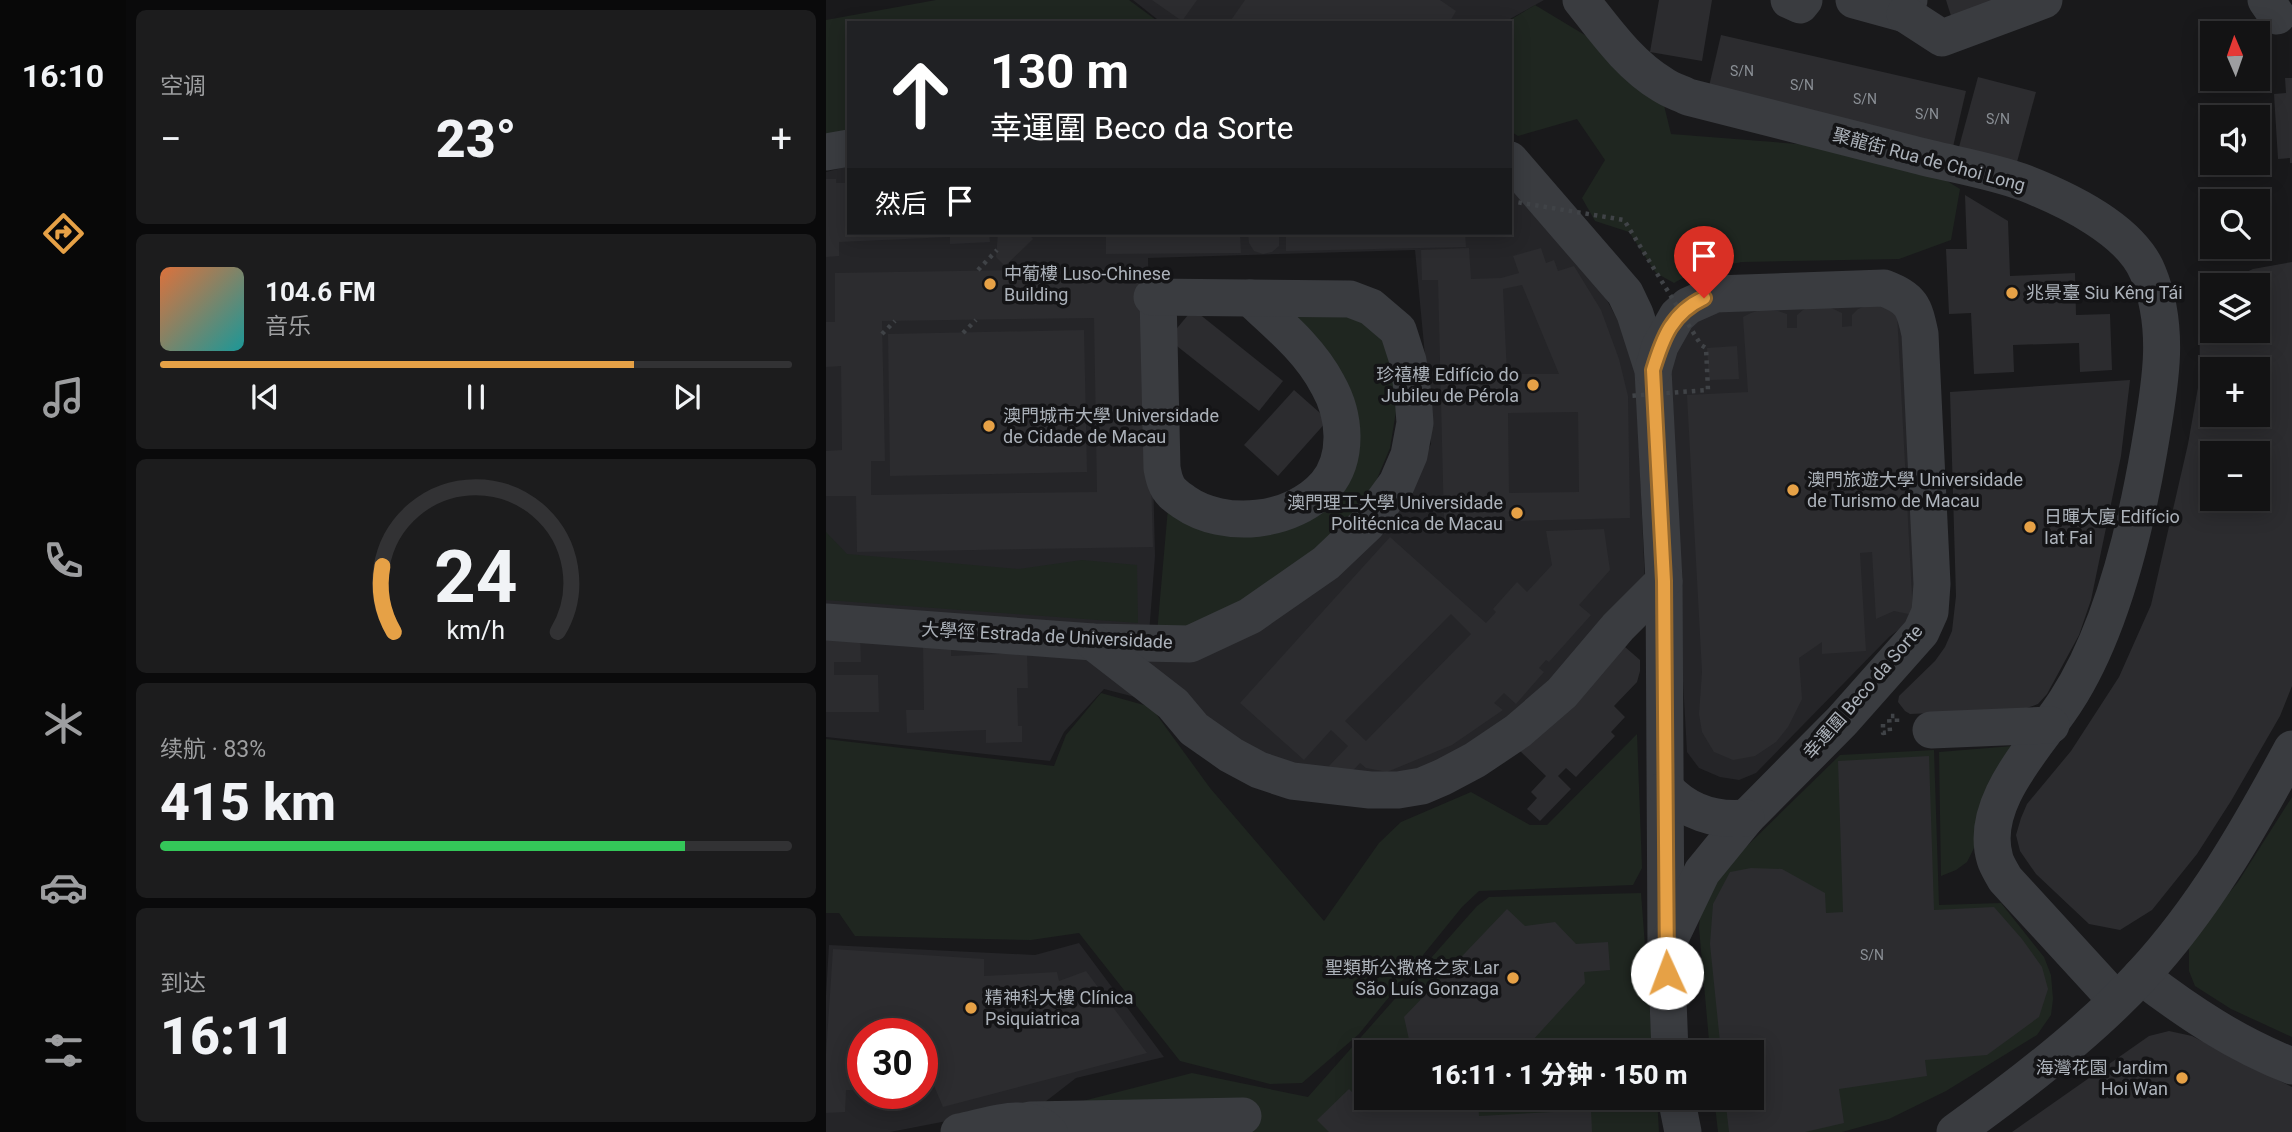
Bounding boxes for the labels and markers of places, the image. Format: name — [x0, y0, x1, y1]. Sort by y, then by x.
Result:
pin — [1674, 226, 1734, 298]
place label: 中葡樓 Luso-Chinese Building — [1004, 263, 1171, 305]
marker: 中葡樓 Luso-Chinese Building — [982, 276, 998, 292]
place label: 兆景臺 Siu Kêng Tái — [2026, 282, 2183, 303]
marker: 兆景臺 Siu Kêng Tái — [2004, 285, 2020, 301]
place label: 珍禧樓 Edifício do Jubileu de Pérola — [1376, 364, 1519, 406]
marker: 珍禧樓 Edifício do Jubileu de Pérola — [1525, 377, 1541, 393]
place label: 澳門城市大學 Universidade de Cidade de Macau — [1003, 405, 1219, 447]
marker: 澳門城市大學 Universidade de Cidade de Macau — [981, 418, 997, 434]
place label: 澳門旅遊大學 Universidade de Turismo de Macau — [1807, 469, 2023, 511]
marker: 澳門旅遊大學 Universidade de Turismo de Macau — [1785, 482, 1801, 498]
place label: 澳門理工大學 Universidade Politécnica de Macau — [1287, 492, 1503, 534]
marker: 澳門理工大學 Universidade Politécnica de Macau — [1509, 505, 1525, 521]
place label: 日暉大廈 Edifício Iat Fai — [2044, 506, 2180, 548]
marker: 日暉大廈 Edifício Iat Fai — [2022, 519, 2038, 535]
place label: 聖類斯公撒格之家 Lar São Luís Gonzaga — [1325, 957, 1499, 999]
marker: 聖類斯公撒格之家 Lar São Luís Gonzaga — [1505, 970, 1521, 986]
place label: 精神科大樓 Clínica Psiquiatrica — [985, 987, 1134, 1029]
marker: 精神科大樓 Clínica Psiquiatrica — [963, 1000, 979, 1016]
place label: 海灣花園 Jardim Hoi Wan — [2036, 1057, 2168, 1099]
marker: 海灣花園 Jardim Hoi Wan — [2174, 1070, 2190, 1086]

